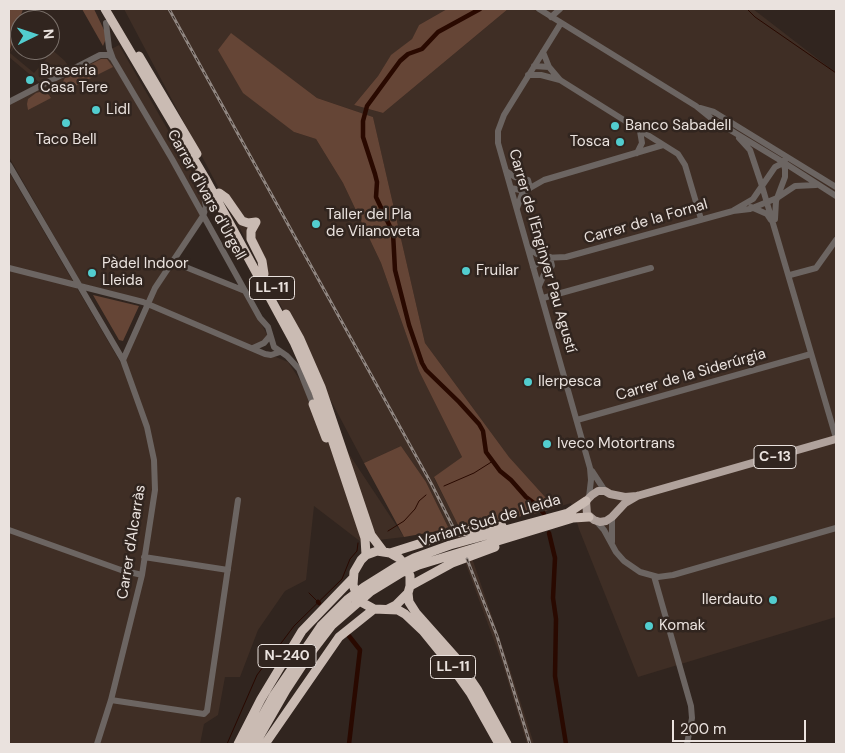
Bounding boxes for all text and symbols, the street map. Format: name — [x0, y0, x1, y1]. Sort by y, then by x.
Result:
north arrow — [10, 10, 60, 60]
text: N — [40, 28, 58, 40]
place label: Braseria Casa Tere — [40, 62, 108, 97]
marker: Braseria Casa Tere — [24, 74, 36, 86]
place label: Lidl — [106, 101, 130, 119]
marker: Lidl — [90, 104, 102, 116]
marker: Taco Bell — [60, 117, 72, 129]
place label: Banco Sabadell — [625, 117, 731, 135]
marker: Banco Sabadell — [609, 120, 621, 132]
street label: Carrer d'Ivars d'Urgell — [163, 127, 249, 263]
place label: Taco Bell — [35, 131, 97, 149]
place label: Tosca — [570, 133, 610, 151]
marker: Tosca — [614, 136, 626, 148]
street label: Carrer de l'Enginyer Pau Agustí — [504, 147, 580, 355]
street label: Carrer de la Fornal — [582, 196, 710, 248]
place label: Taller del Pla de Vilanoveta — [326, 206, 420, 241]
marker: Taller del Pla de Vilanoveta — [310, 218, 322, 230]
place label: Pàdel Indoor Lleida — [102, 255, 189, 290]
place label: Fruilar — [476, 262, 519, 280]
marker: Fruilar — [460, 265, 472, 277]
marker: Pàdel Indoor Lleida — [86, 267, 98, 279]
road number: LL-11 — [250, 276, 294, 300]
street label: Carrer de la Siderúrgia — [614, 345, 768, 405]
place label: Ilerpesca — [538, 373, 601, 391]
marker: Ilerpesca — [522, 376, 534, 388]
place label: Iveco Motortrans — [557, 435, 675, 453]
marker: Iveco Motortrans — [541, 438, 553, 450]
road number: C-13 — [754, 446, 796, 468]
street label: Carrer d'Alcarràs — [114, 484, 150, 600]
street label: Variant Sud de Lleida — [417, 491, 563, 551]
place label: Ilerdauto — [702, 591, 763, 609]
marker: Ilerdauto — [767, 594, 779, 606]
place label: Komak — [659, 617, 705, 635]
marker: Komak — [643, 620, 655, 632]
road number: N-240 — [258, 644, 316, 668]
road number: LL-11 — [430, 656, 476, 679]
scale bar — [675, 710, 809, 742]
text: 200 m — [680, 719, 726, 739]

